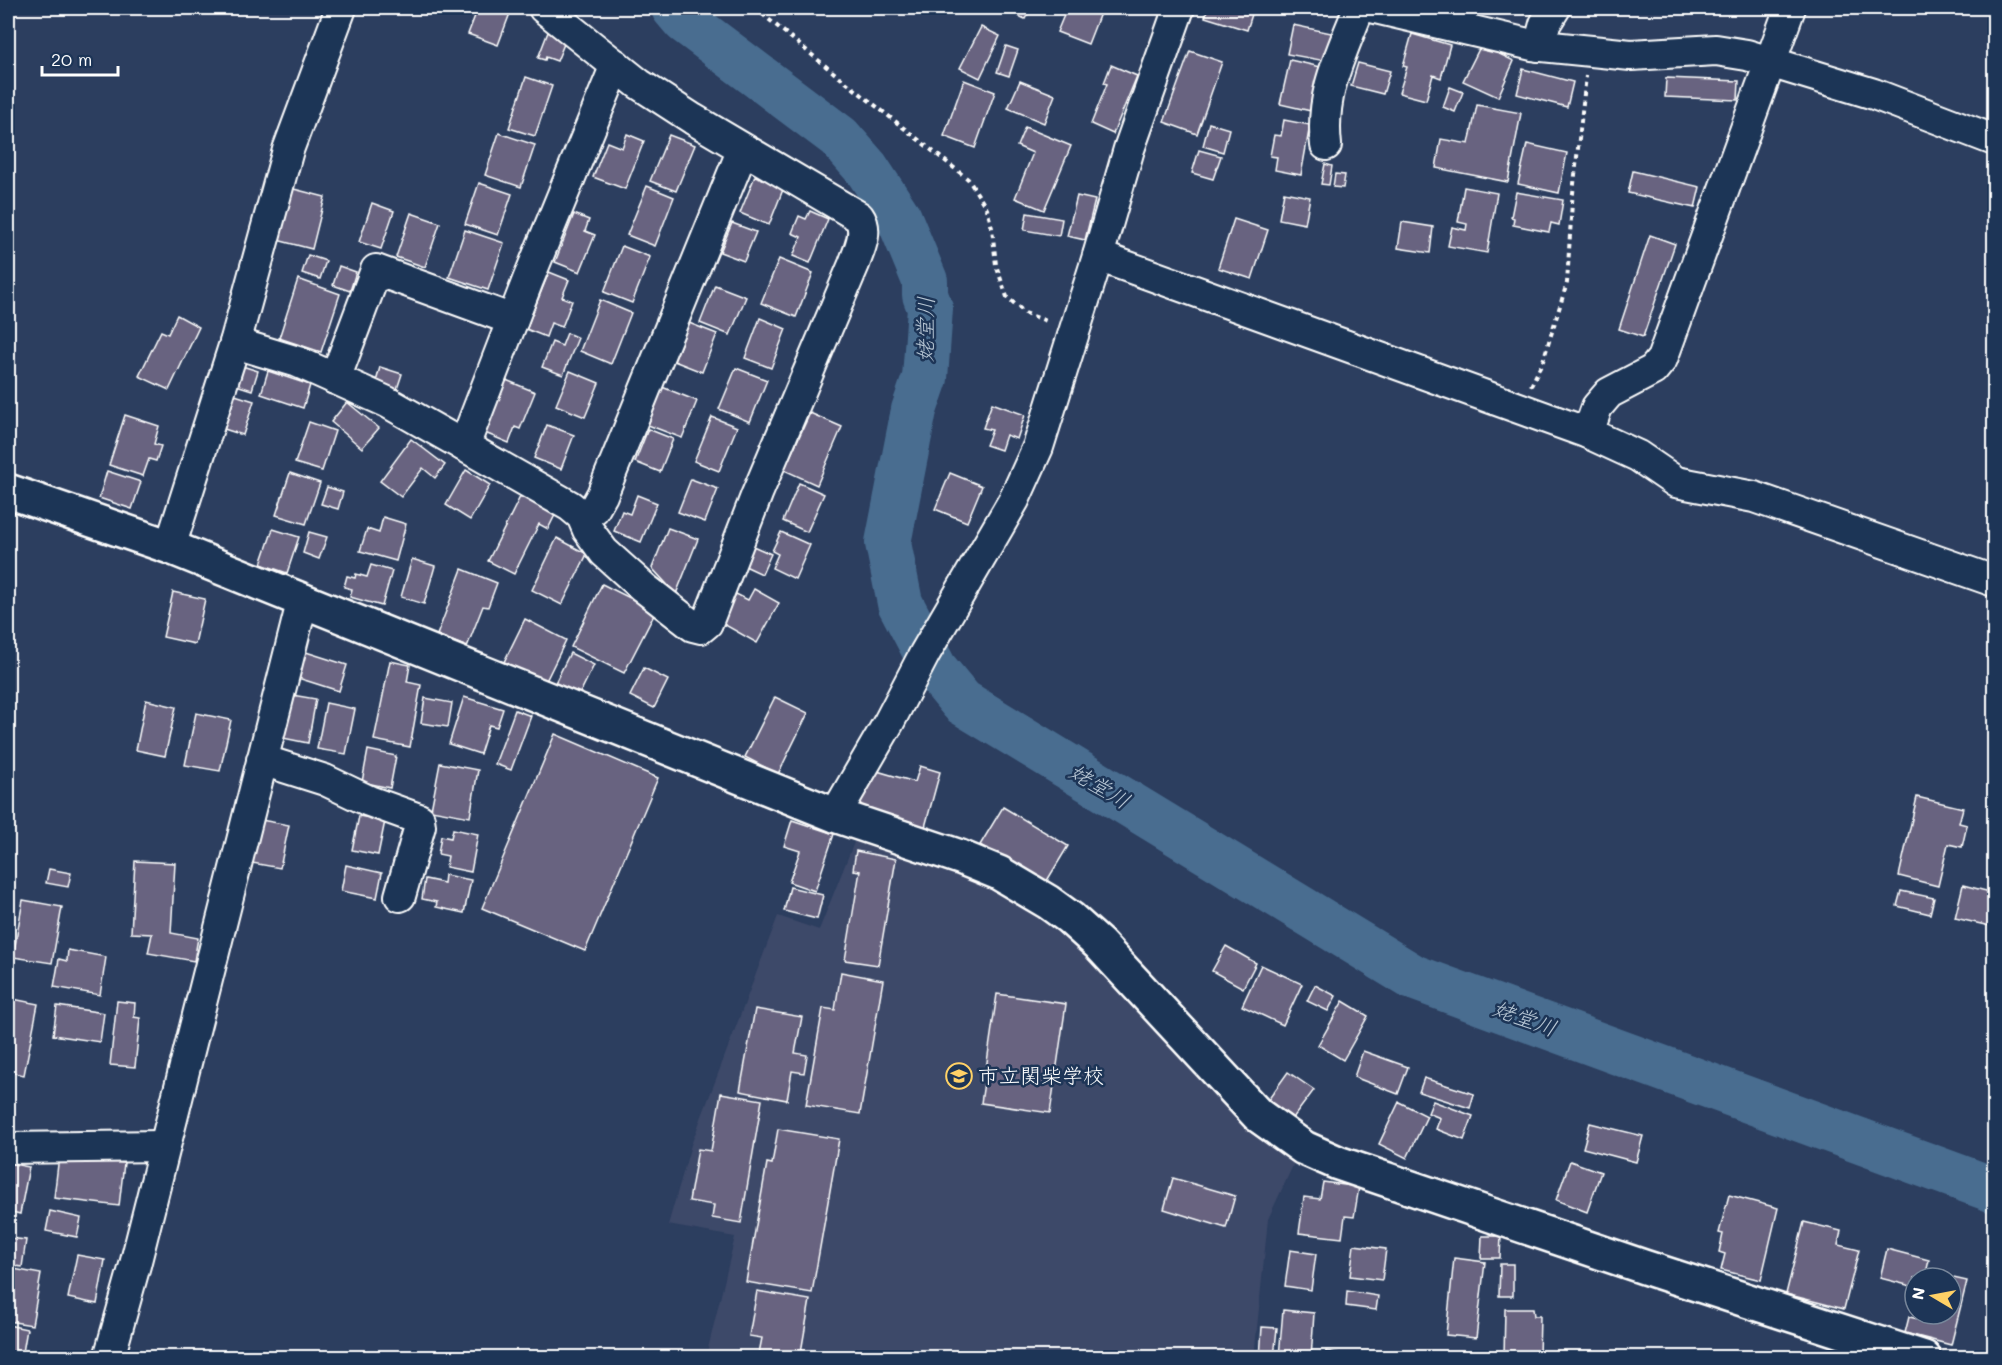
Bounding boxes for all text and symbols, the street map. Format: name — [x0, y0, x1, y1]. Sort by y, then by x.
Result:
scale bar — [42, 39, 118, 77]
text: 20 m — [51, 47, 92, 71]
water label: 姥堂川 — [909, 296, 940, 362]
water label: 姥堂川 — [1064, 756, 1136, 815]
water label: 姥堂川 — [1489, 993, 1561, 1042]
school or university icon: 市立関柴学校 — [944, 1061, 974, 1091]
place label: 市立関柴学校 — [978, 1061, 1104, 1088]
north arrow — [1903, 1266, 1963, 1326]
text: N — [1906, 1285, 1929, 1301]

